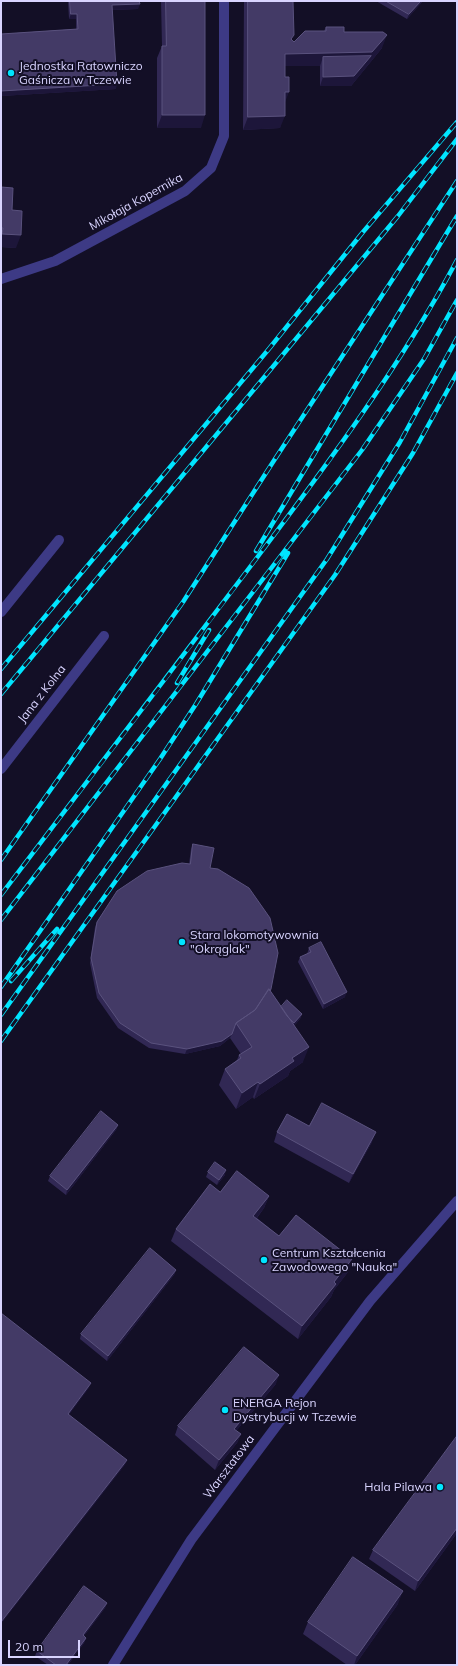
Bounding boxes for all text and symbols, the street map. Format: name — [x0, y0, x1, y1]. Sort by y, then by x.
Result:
place label: Jednostka Ratowniczo Gaśnicza w Tczewie — [19, 59, 143, 87]
marker: Jednostka Ratowniczo Gaśnicza w Tczewie — [6, 68, 16, 78]
street label: Mikołaja Kopernika — [87, 170, 185, 234]
street label: Jana z Kolna — [15, 662, 69, 726]
place label: Stara lokomotywownia "Okrąglak" — [190, 928, 319, 956]
marker: Stara lokomotywownia "Okrąglak" — [177, 937, 187, 947]
place label: Centrum Kształcenia Zawodowego "Nauka" — [272, 1246, 397, 1274]
marker: Centrum Kształcenia Zawodowego "Nauka" — [259, 1255, 269, 1265]
place label: ENERGA Rejon Dystrybucji w Tczewie — [233, 1396, 357, 1424]
marker: ENERGA Rejon Dystrybucji w Tczewie — [220, 1405, 230, 1415]
street label: Warsztatowa — [200, 1432, 258, 1502]
place label: Hala Pilawa — [364, 1480, 432, 1494]
marker: Hala Pilawa — [435, 1482, 445, 1492]
scale bar — [10, 1632, 82, 1658]
text: 20 m — [15, 1639, 43, 1654]

